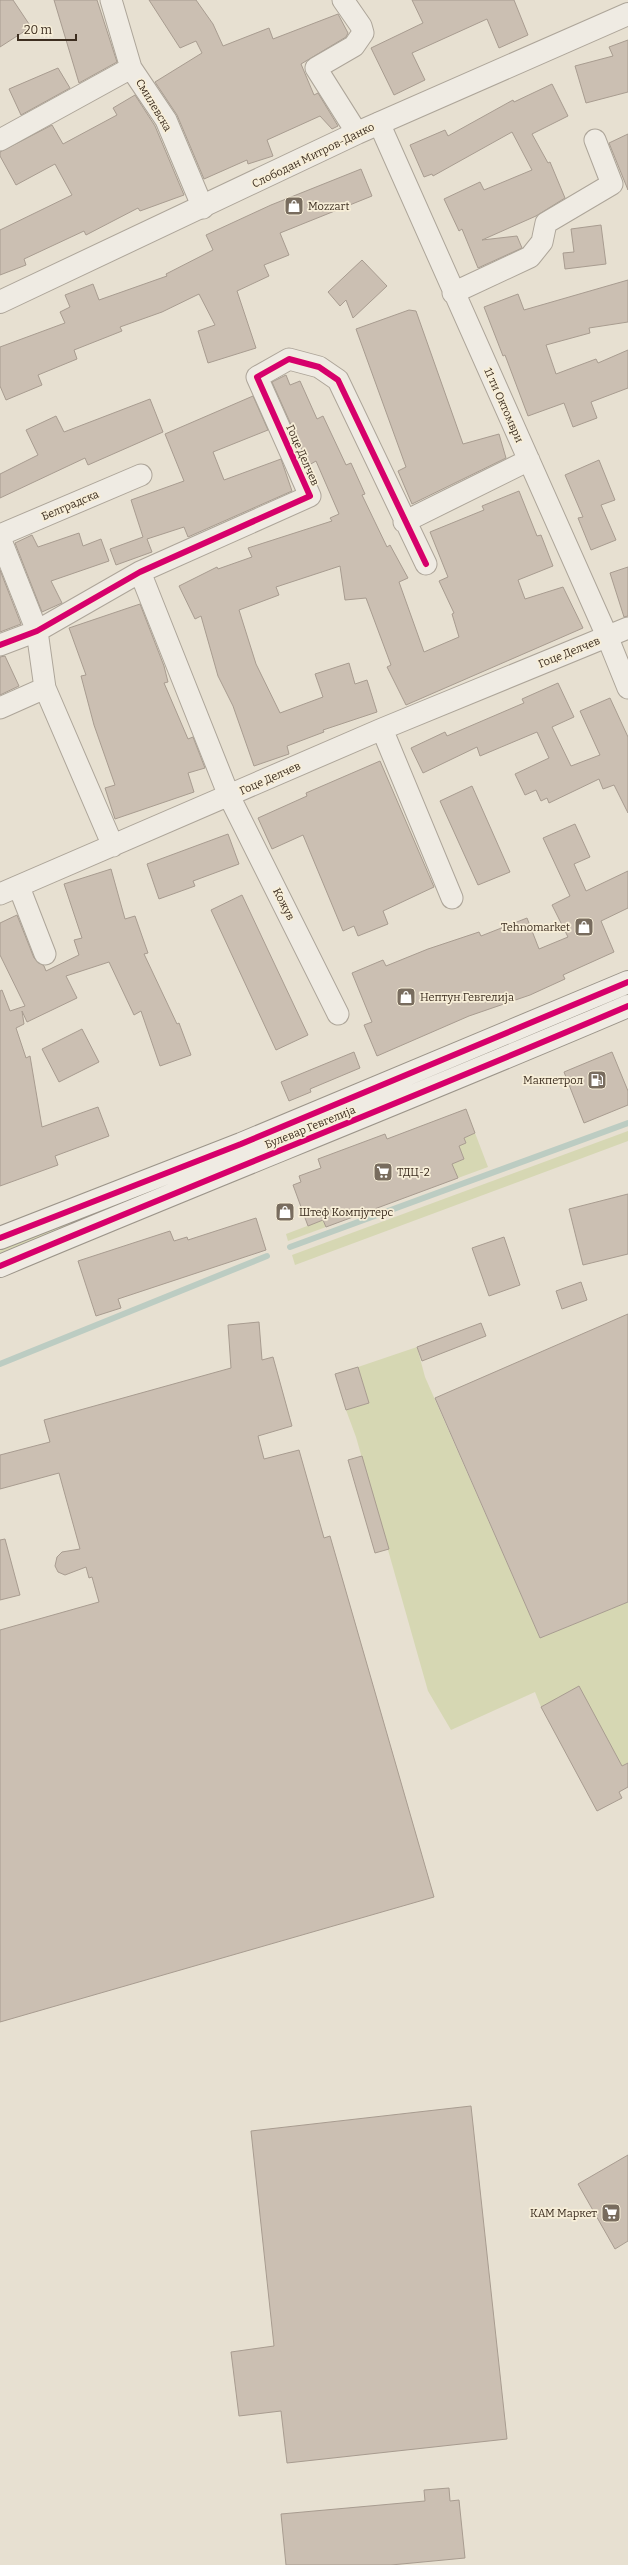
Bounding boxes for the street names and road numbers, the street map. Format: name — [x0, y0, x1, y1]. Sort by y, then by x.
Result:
street label: Смилевска — [133, 77, 174, 134]
street label: Слободан Митров-Данко — [250, 120, 376, 191]
street label: 11 ти Октомври — [481, 366, 526, 445]
street label: Гоце Делчев — [283, 423, 322, 488]
street label: Белградска — [40, 488, 101, 523]
street label: Гоце Делчев — [536, 634, 602, 671]
street label: Гоце Делчев — [238, 759, 303, 798]
street label: Кожув — [270, 886, 297, 922]
street label: Булевар Гевгелија — [263, 1103, 357, 1152]

